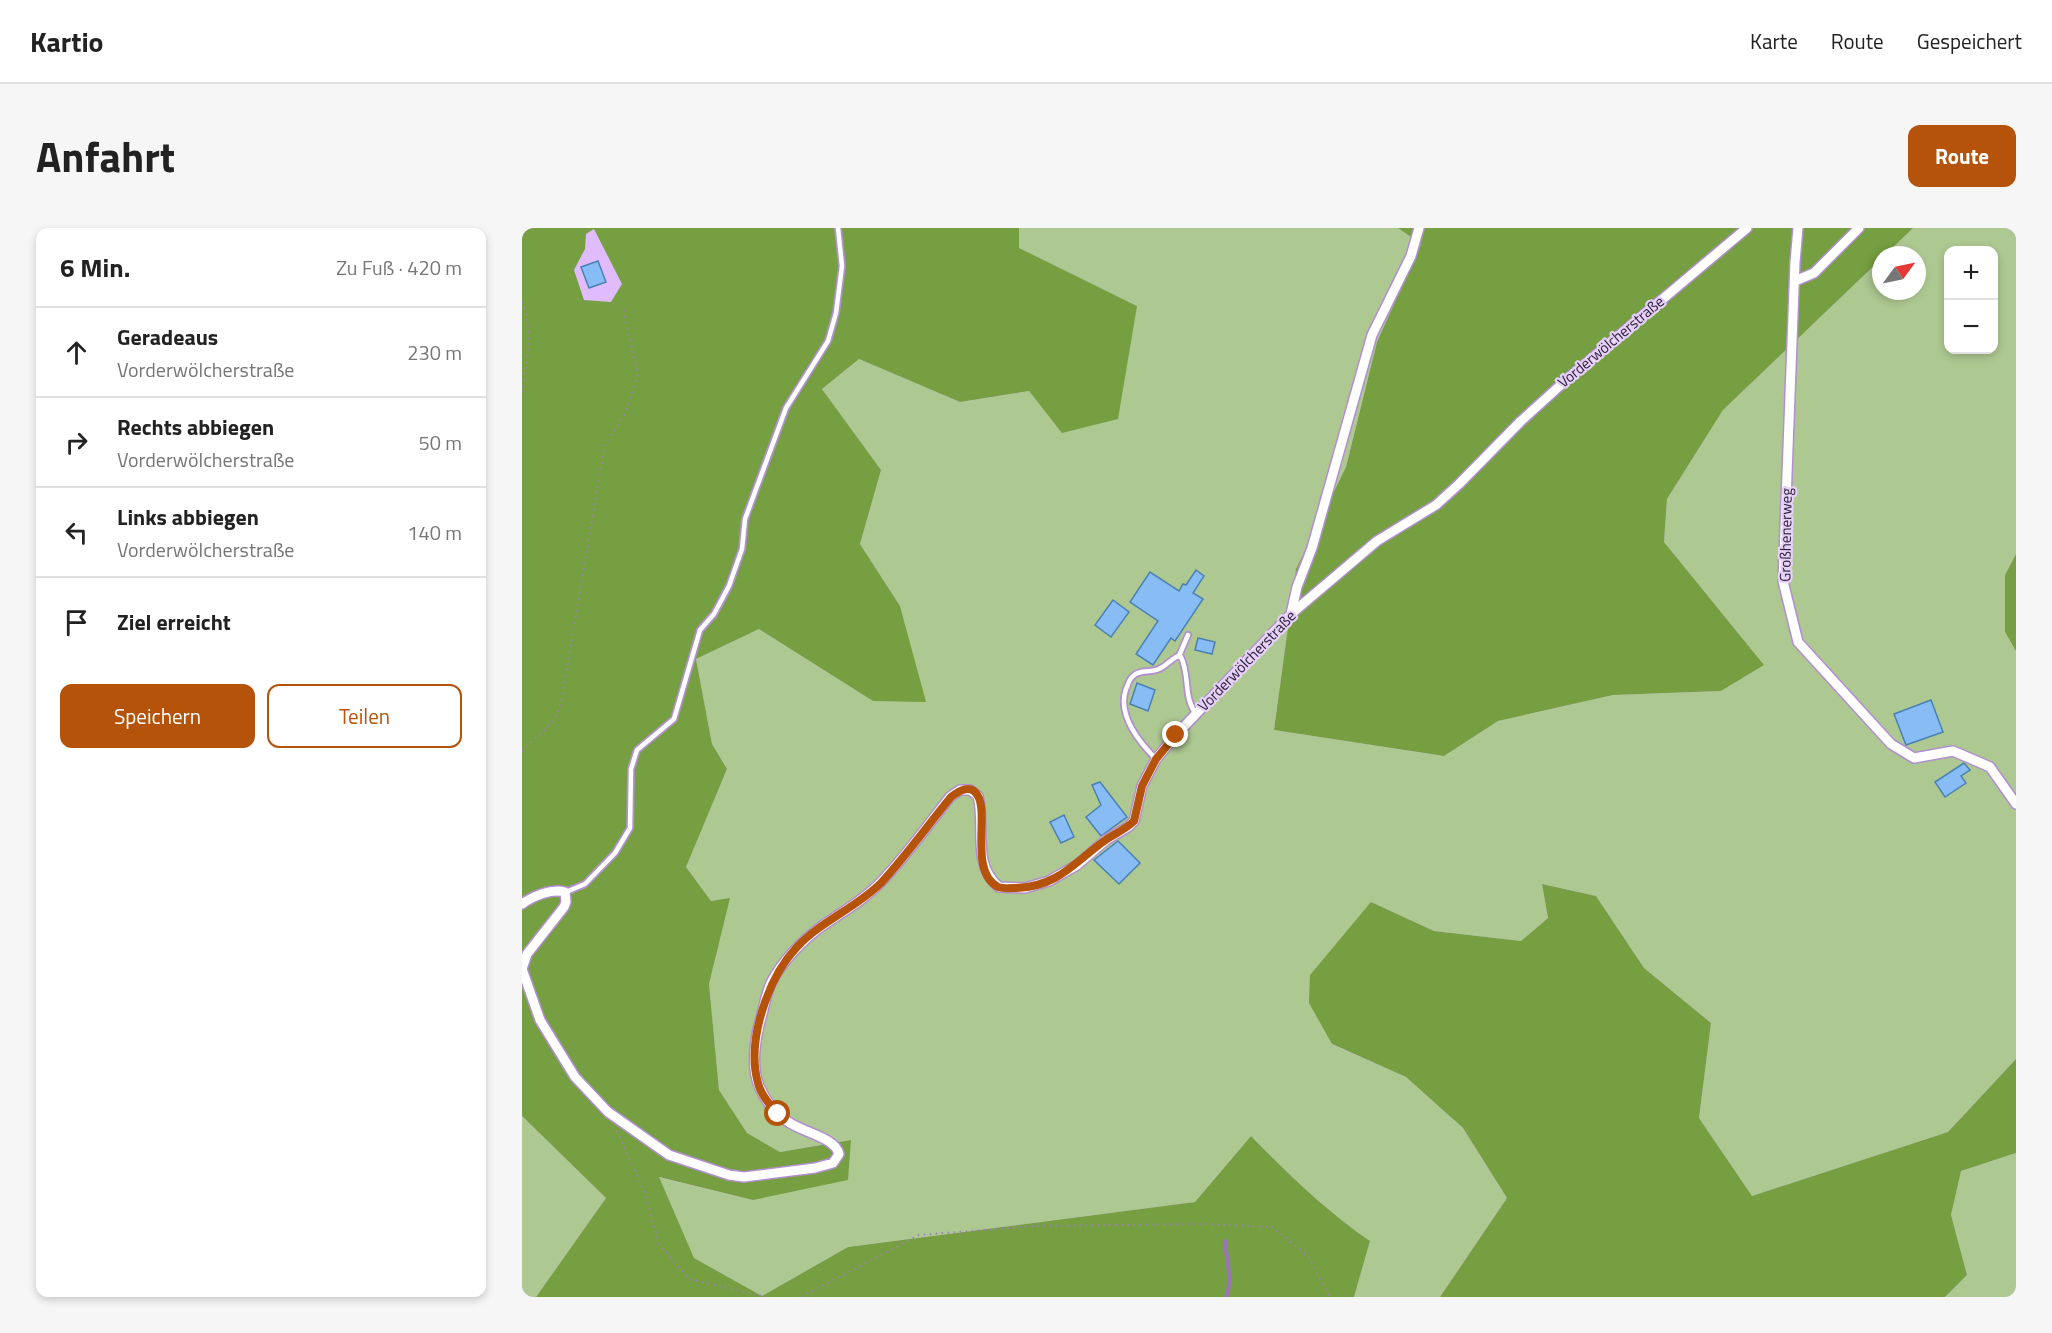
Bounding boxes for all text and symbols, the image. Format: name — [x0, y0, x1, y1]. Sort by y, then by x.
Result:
text: Kartio — [30, 20, 104, 63]
text: Karte — [1750, 25, 1798, 57]
text: Route — [1831, 25, 1884, 57]
text: Gespeichert — [1917, 25, 2022, 57]
text: Anfahrt — [36, 124, 175, 188]
button: Route — [1908, 125, 2016, 187]
north arrow — [1872, 246, 1926, 300]
map controls — [1944, 246, 1998, 354]
button: + — [1944, 246, 1998, 300]
text: 6 Min. — [60, 248, 130, 287]
text: Zu Fuß · 420 m — [336, 252, 462, 283]
street label: Vorderwölcherstraße — [1552, 290, 1669, 393]
button: − — [1944, 300, 1998, 354]
text: Geradeaus — [117, 320, 218, 354]
icon: ahead — [60, 336, 93, 369]
text: 230 m — [407, 337, 462, 368]
text: Vorderwölcherstraße — [117, 354, 294, 385]
text: Rechts abbiegen — [117, 410, 274, 444]
icon: right — [60, 426, 93, 459]
text: 50 m — [418, 427, 462, 458]
text: Vorderwölcherstraße — [117, 444, 294, 475]
street label: Großhenerweg — [1773, 488, 1798, 582]
text: Links abbiegen — [117, 500, 259, 534]
icon: left — [60, 516, 93, 549]
text: 140 m — [407, 517, 462, 548]
text: Vorderwölcherstraße — [117, 534, 294, 565]
text: Ziel erreicht — [117, 605, 231, 639]
street label: Vorderwölcherstraße — [1192, 605, 1301, 717]
icon: arrive — [60, 606, 93, 639]
button: Speichern — [60, 684, 255, 748]
button: Teilen — [267, 684, 462, 748]
route end — [1162, 721, 1188, 747]
route start — [764, 1100, 790, 1126]

